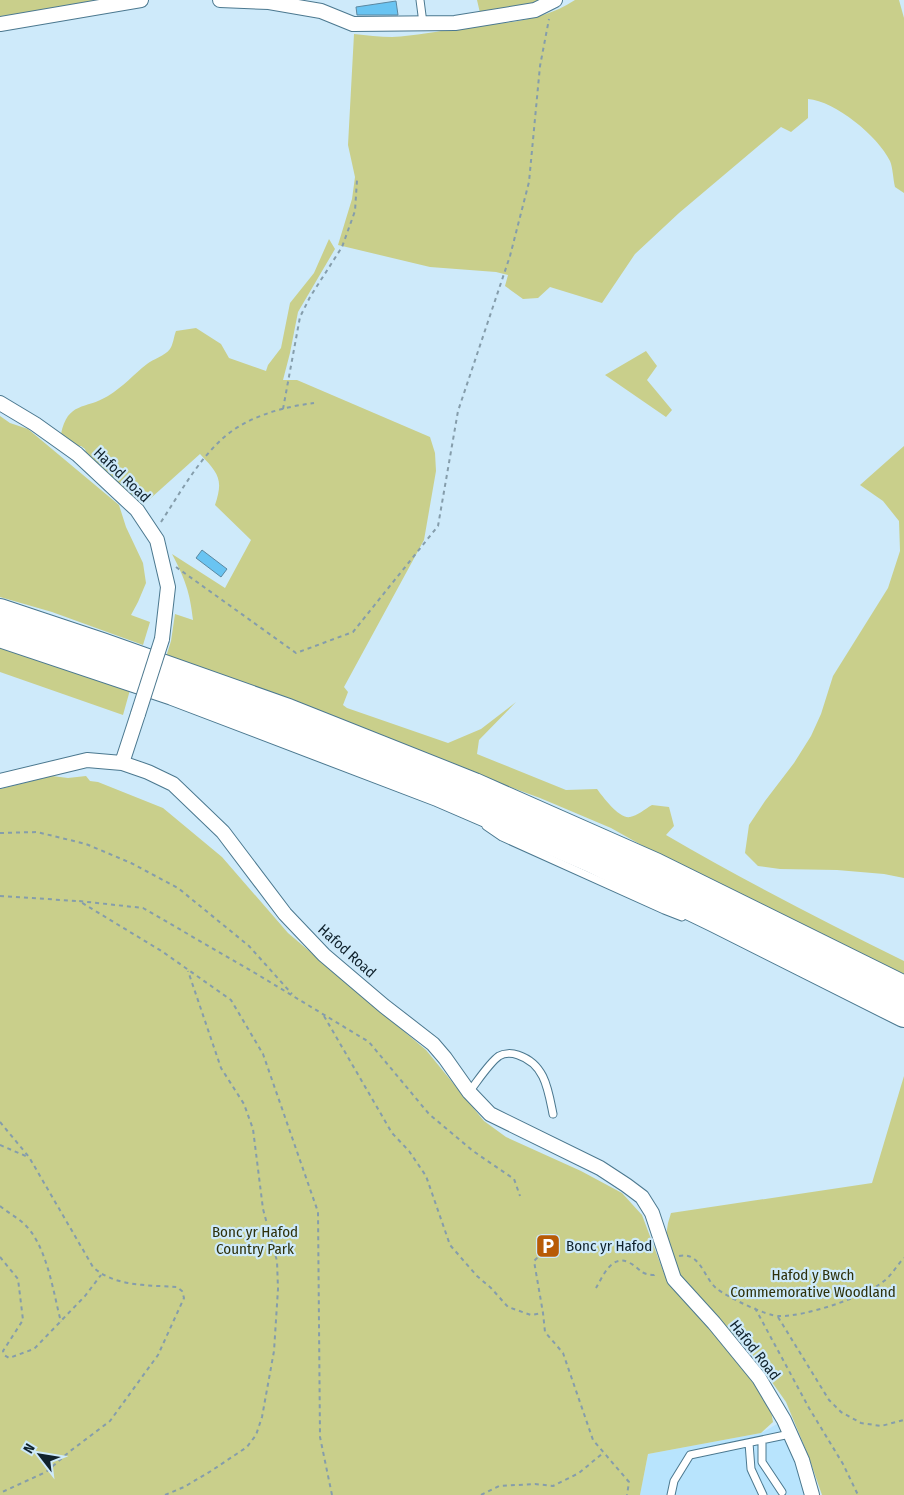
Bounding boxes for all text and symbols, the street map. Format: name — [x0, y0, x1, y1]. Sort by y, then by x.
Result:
street label: Hafod Road — [90, 444, 154, 506]
street label: Hafod Road — [314, 920, 380, 982]
park label: Bonc yr Hafod Country Park — [212, 1223, 298, 1258]
parking icon: Bonc yr Hafod — [535, 1233, 561, 1259]
place label: Bonc yr Hafod — [566, 1237, 652, 1255]
park label: Hafod y Bwch Commemorative Woodland — [730, 1266, 896, 1301]
street label: Hafod Road — [726, 1316, 784, 1384]
north arrow — [15, 1430, 65, 1480]
text: N — [20, 1441, 39, 1457]

